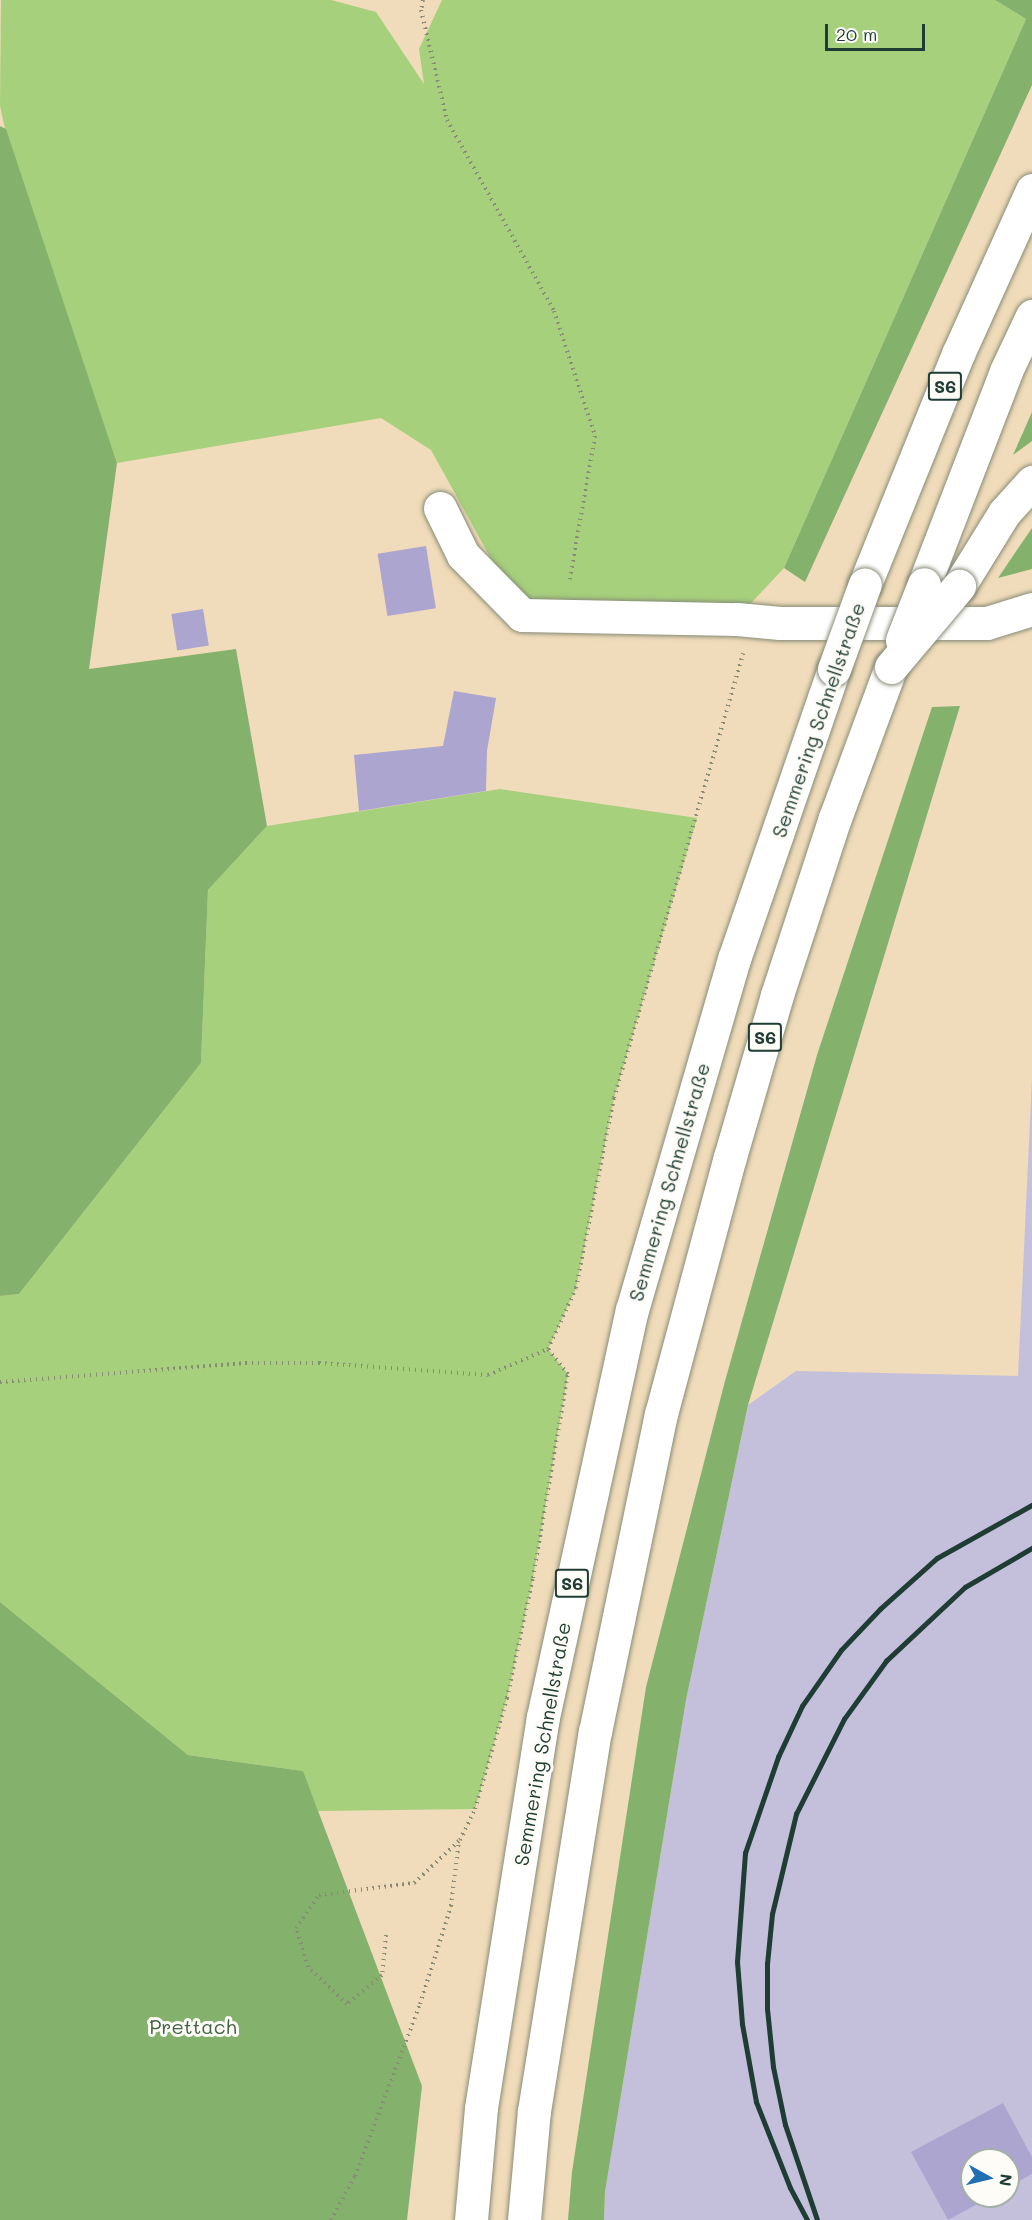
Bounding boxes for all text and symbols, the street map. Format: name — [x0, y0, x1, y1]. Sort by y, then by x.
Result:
scale bar — [828, 12, 928, 50]
text: 20 m — [836, 22, 877, 46]
road number: S6 — [927, 371, 963, 401]
street label: Semmering Schnellstraße — [766, 599, 870, 841]
road number: S6 — [747, 1022, 783, 1052]
street label: Semmering Schnellstraße — [623, 1060, 715, 1304]
road number: S6 — [554, 1568, 590, 1598]
street label: Semmering Schnellstraße — [509, 1620, 575, 1868]
park label: Prettach — [149, 2014, 237, 2038]
north arrow — [960, 2148, 1020, 2208]
text: N — [995, 2173, 1018, 2188]

